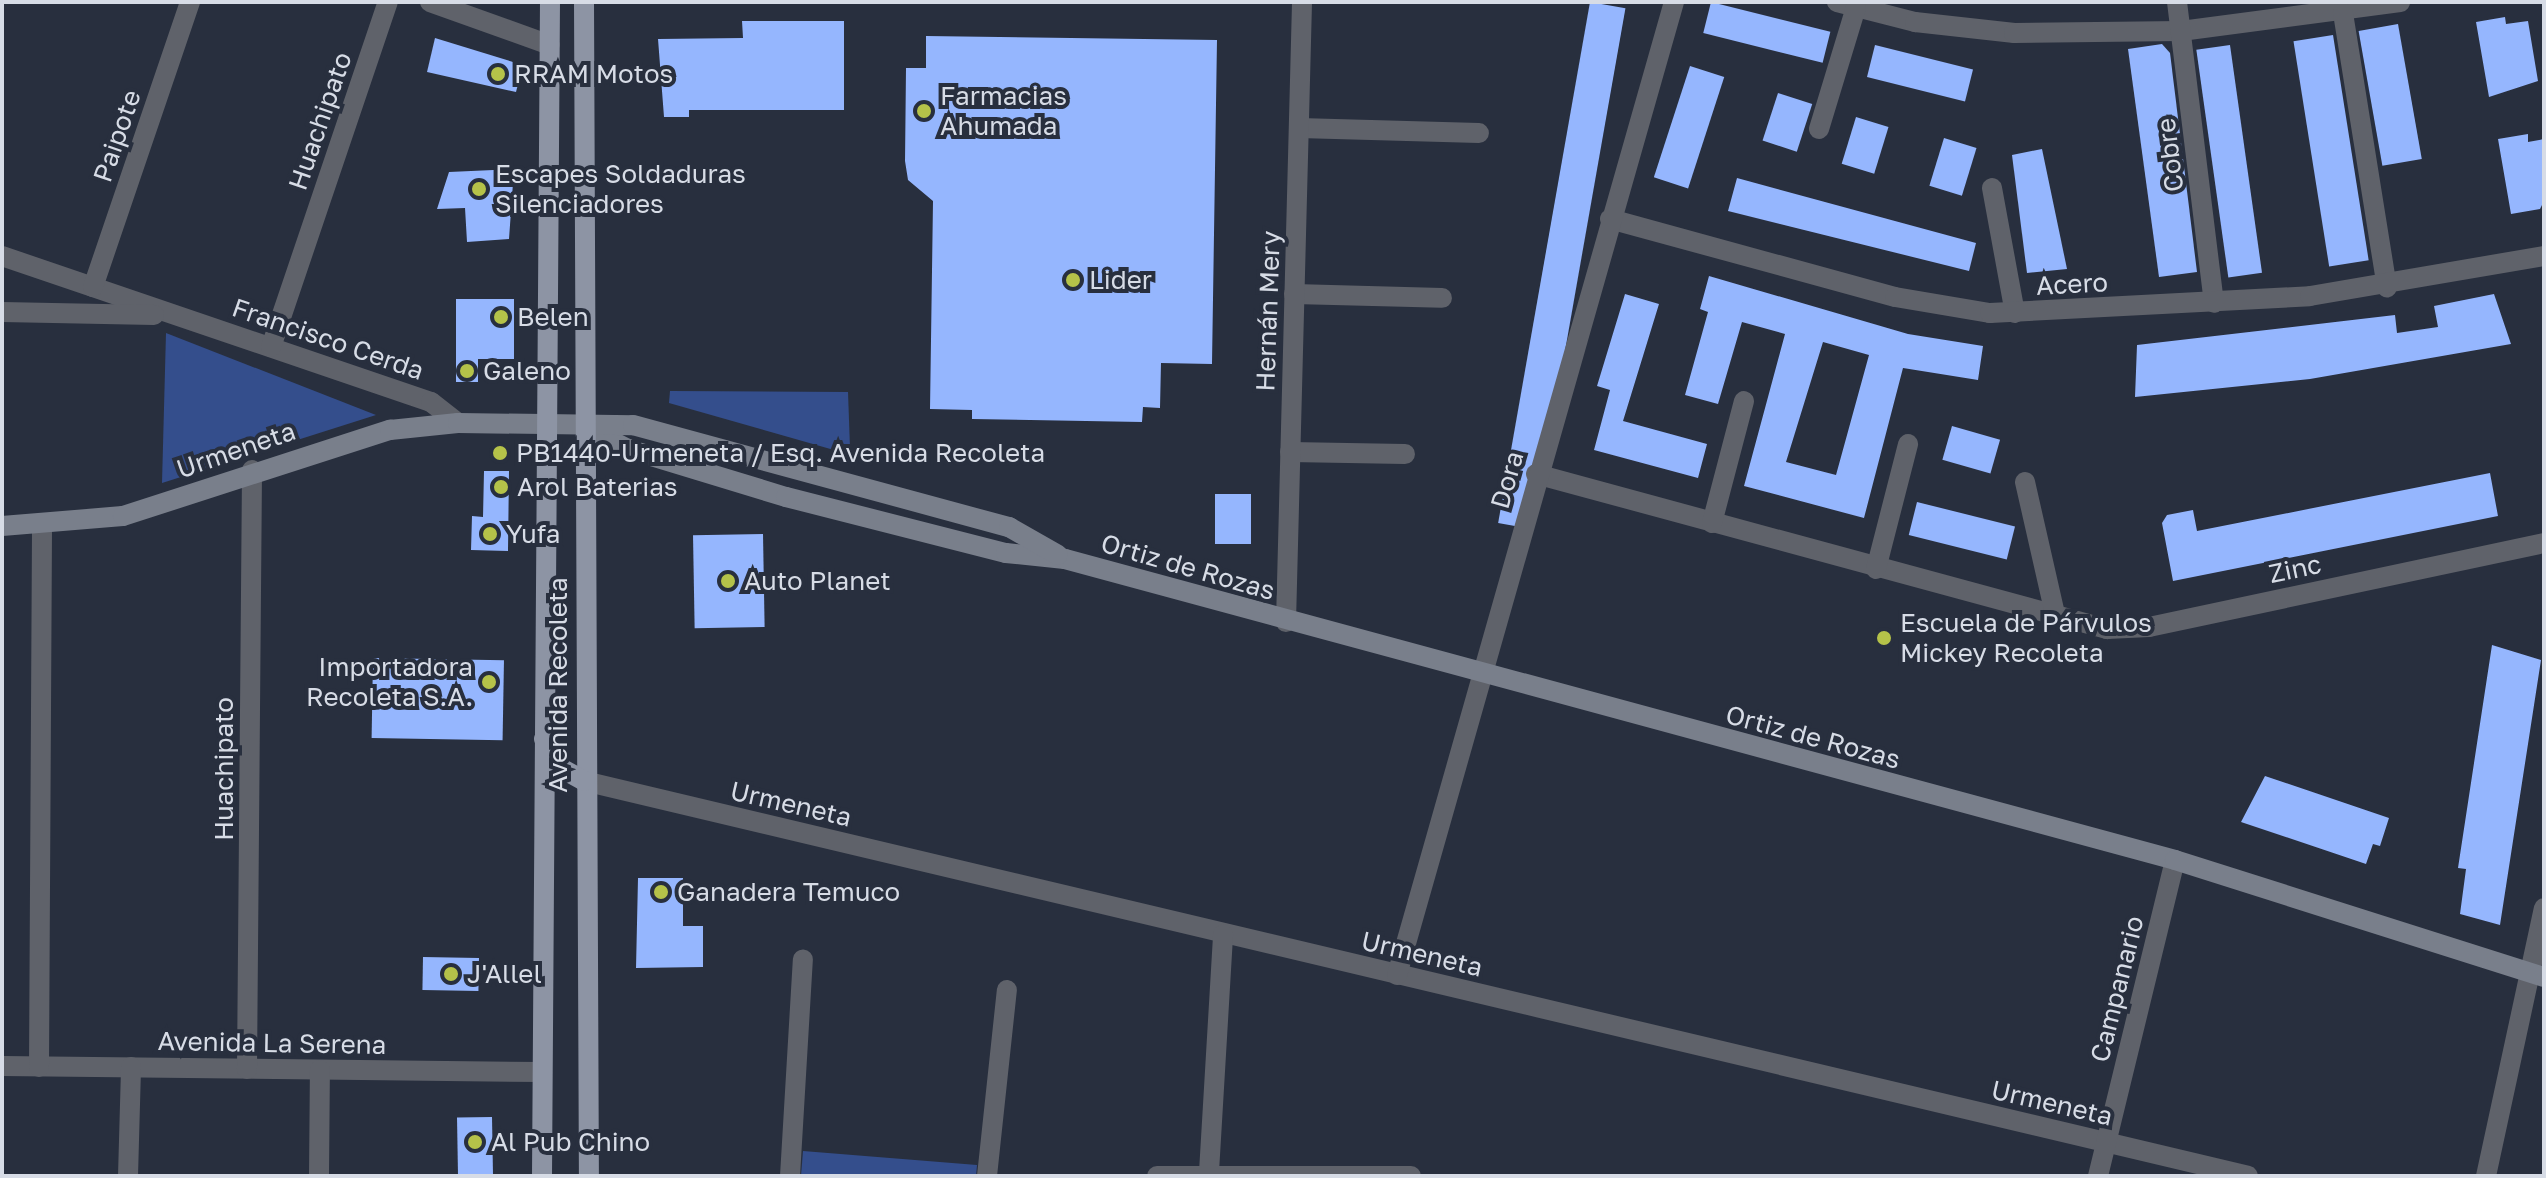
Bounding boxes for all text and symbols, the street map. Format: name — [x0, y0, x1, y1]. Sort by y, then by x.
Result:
street label: Huachipato — [282, 48, 358, 194]
place label: RRAM Motos — [514, 58, 673, 90]
marker: RRAM Motos — [489, 65, 507, 83]
place label: Farmacias Ahumada — [940, 80, 1067, 142]
street label: Paipote — [87, 86, 147, 186]
marker: Farmacias Ahumada — [915, 102, 933, 120]
street label: Cobre — [2150, 116, 2190, 194]
place label: Escapes Soldaduras Silenciadores — [495, 158, 746, 220]
marker: Escapes Soldaduras Silenciadores — [470, 180, 488, 198]
street label: Hernán Mery — [1250, 230, 1286, 392]
place label: Lider — [1089, 264, 1152, 296]
street label: Acero — [2035, 267, 2109, 301]
marker: Lider — [1064, 271, 1082, 289]
street label: Francisco Cerda — [228, 292, 428, 386]
place label: Belen — [517, 301, 589, 333]
marker: Belen — [492, 308, 510, 326]
place label: Galeno — [483, 355, 571, 387]
marker: Galeno — [458, 362, 476, 380]
street label: Urmeneta — [173, 415, 299, 485]
place label: PB1440-Urmeneta / Esq. Avenida Recoleta — [516, 437, 1045, 469]
marker: PB1440-Urmeneta / Esq. Avenida Recoleta — [491, 444, 509, 462]
street label: Dora — [1484, 448, 1530, 512]
place label: Arol Baterias — [517, 471, 678, 503]
marker: Arol Baterias — [492, 478, 510, 496]
place label: Yufa — [506, 518, 560, 550]
marker: Yufa — [481, 525, 499, 543]
street label: Ortiz de Rozas — [1097, 527, 1279, 607]
street label: Zinc — [2266, 548, 2324, 590]
place label: Auto Planet — [744, 565, 891, 597]
marker: Auto Planet — [719, 572, 737, 590]
street label: Avenida Recoleta — [542, 577, 574, 793]
place label: Escuela de Párvulos Mickey Recoleta — [1900, 607, 2152, 668]
marker: Escuela de Párvulos Mickey Recoleta — [1875, 629, 1893, 647]
place label: Importadora Recoleta S.A. — [306, 651, 473, 712]
marker: Importadora Recoleta S.A. — [480, 673, 498, 691]
street label: Huachipato — [208, 697, 240, 841]
street label: Ortiz de Rozas — [1722, 699, 1904, 775]
street label: Urmeneta — [727, 775, 855, 833]
place label: Ganadera Temuco — [677, 876, 900, 908]
marker: Ganadera Temuco — [652, 883, 670, 901]
street label: Campanario — [2084, 913, 2150, 1065]
street label: Urmeneta — [1358, 925, 1486, 983]
place label: J'Allel — [467, 958, 542, 990]
marker: J'Allel — [442, 965, 460, 983]
street label: Avenida La Serena — [157, 1025, 387, 1061]
street label: Urmeneta — [1988, 1074, 2116, 1132]
place label: Al Pub Chino — [491, 1126, 650, 1158]
marker: Al Pub Chino — [466, 1133, 484, 1151]

